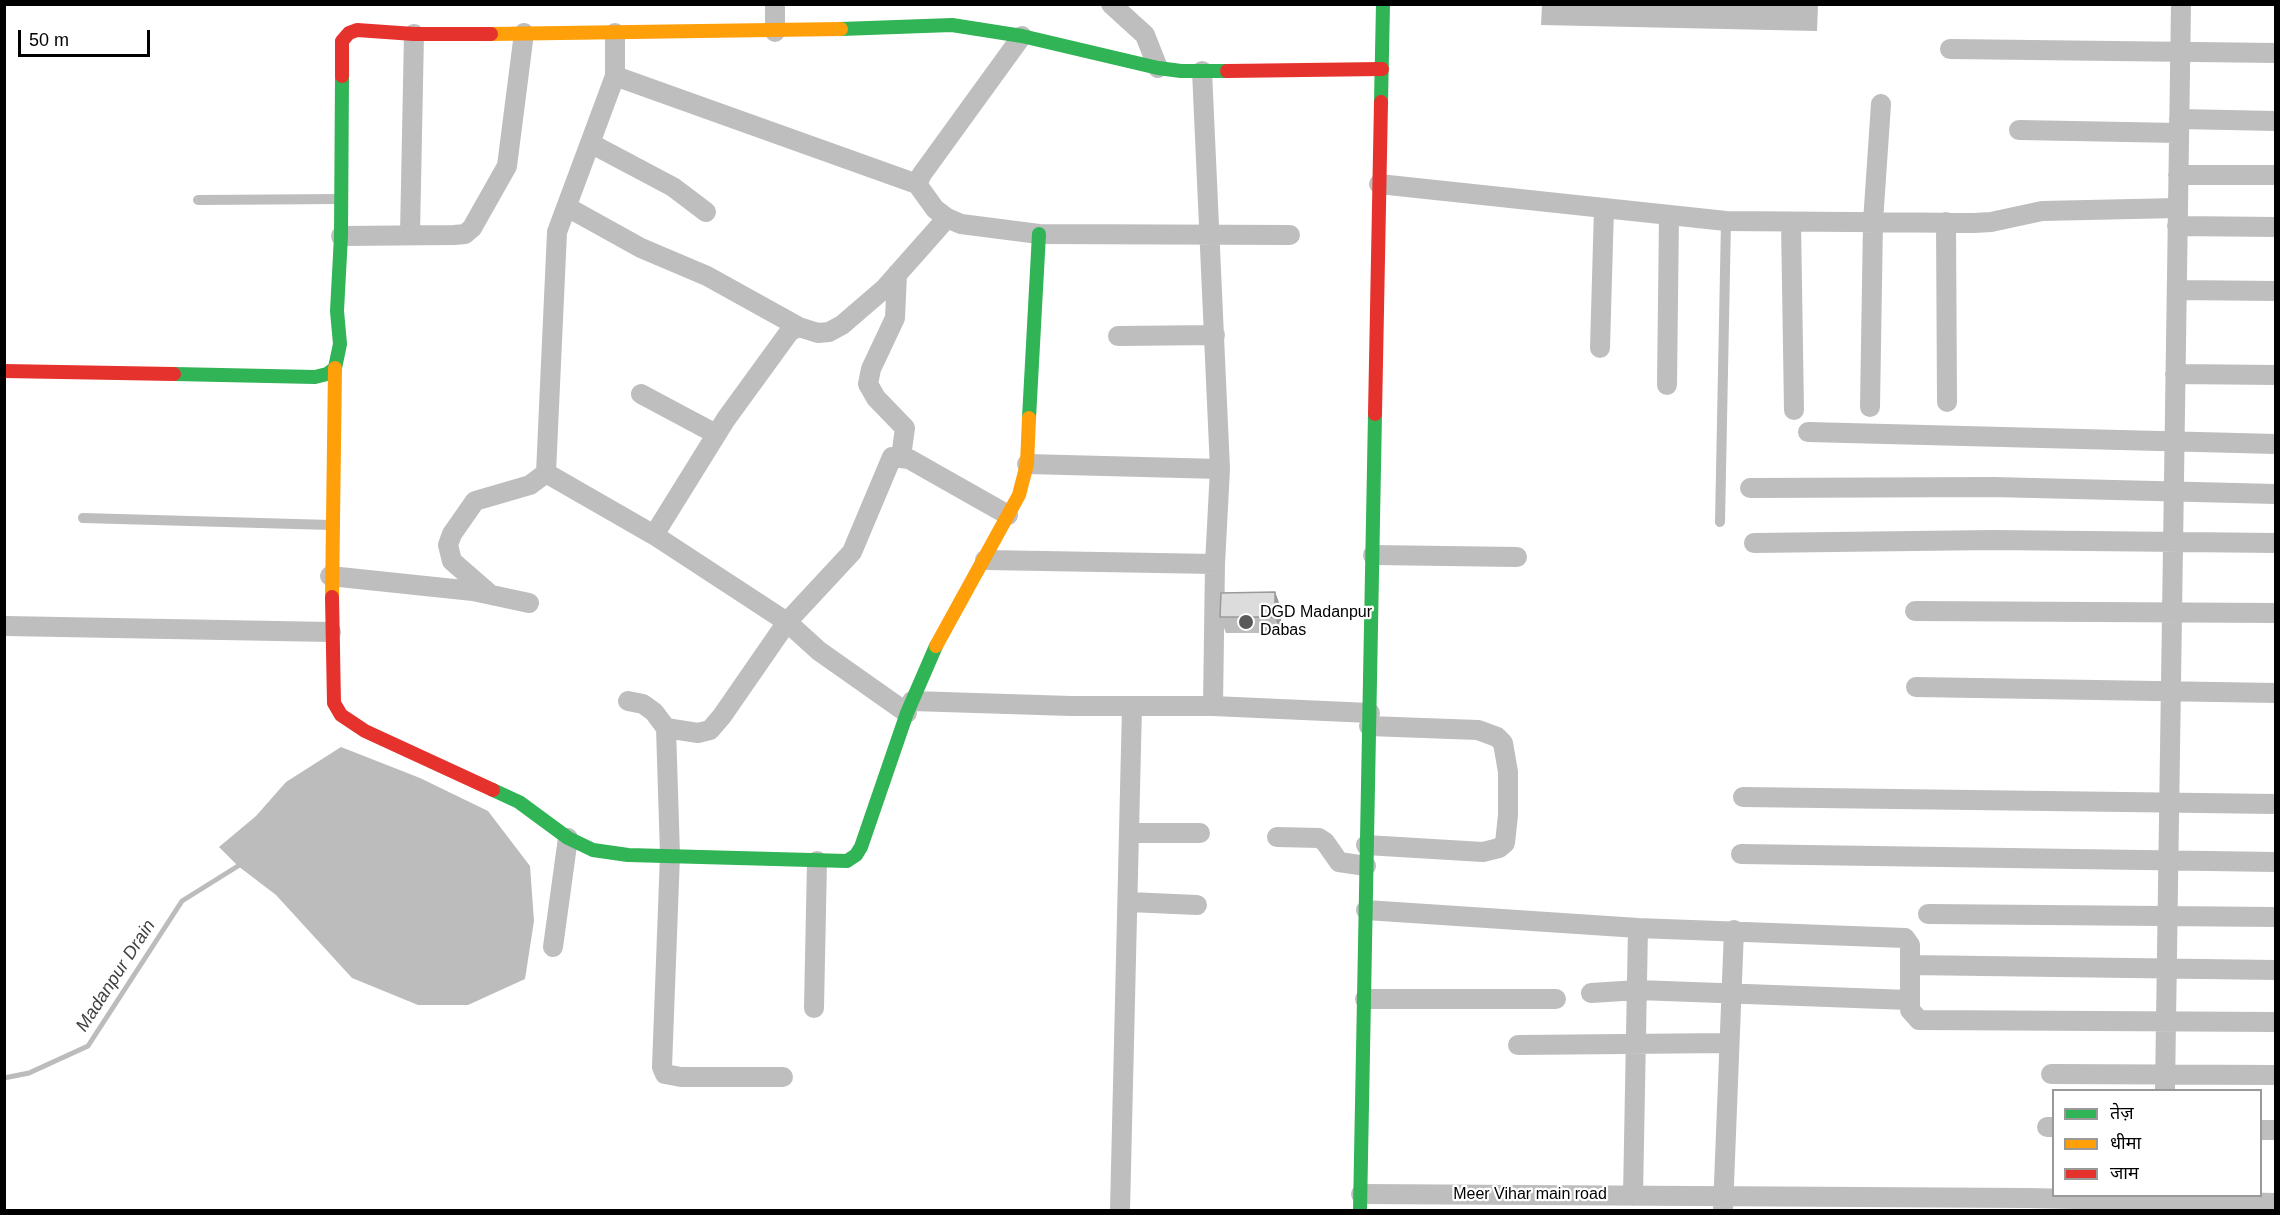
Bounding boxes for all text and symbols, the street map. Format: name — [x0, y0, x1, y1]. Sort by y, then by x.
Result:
scale bar — [21, 18, 153, 56]
text: 50 m — [29, 30, 69, 50]
place label: DGD Madanpur Dabas — [1260, 603, 1372, 641]
marker: DGD Madanpur Dabas — [1237, 613, 1255, 631]
water label: Madanpur Drain — [72, 916, 160, 1036]
legend — [2052, 1089, 2262, 1197]
text: तेज़ — [2110, 1103, 2134, 1123]
text: धीमा — [2110, 1133, 2141, 1153]
text: जाम — [2110, 1163, 2139, 1183]
street label: Meer Vihar main road — [1453, 1185, 1607, 1205]

